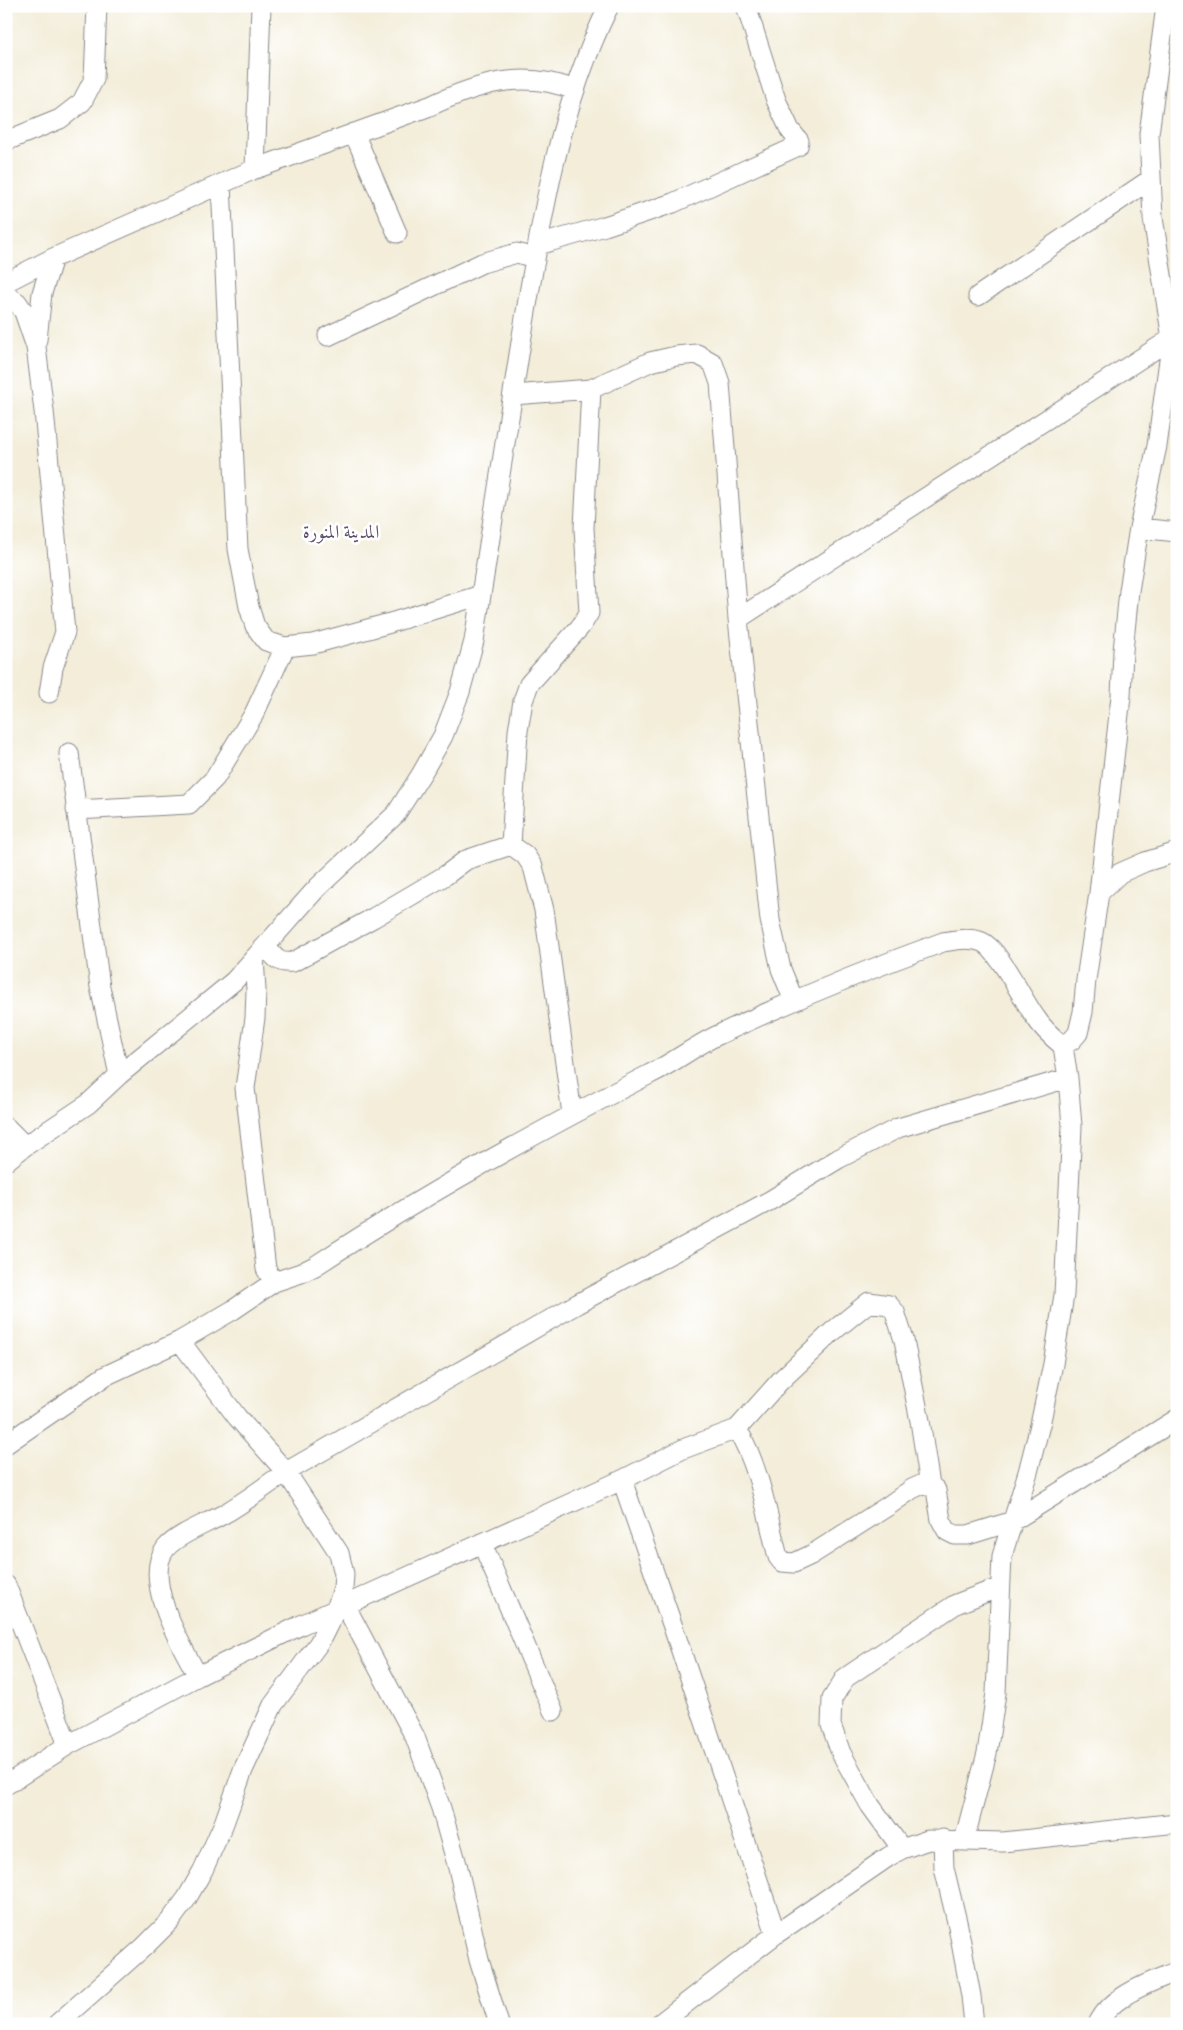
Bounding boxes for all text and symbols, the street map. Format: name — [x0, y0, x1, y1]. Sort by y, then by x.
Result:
district label: المدينة المنورة — [303, 521, 379, 544]

